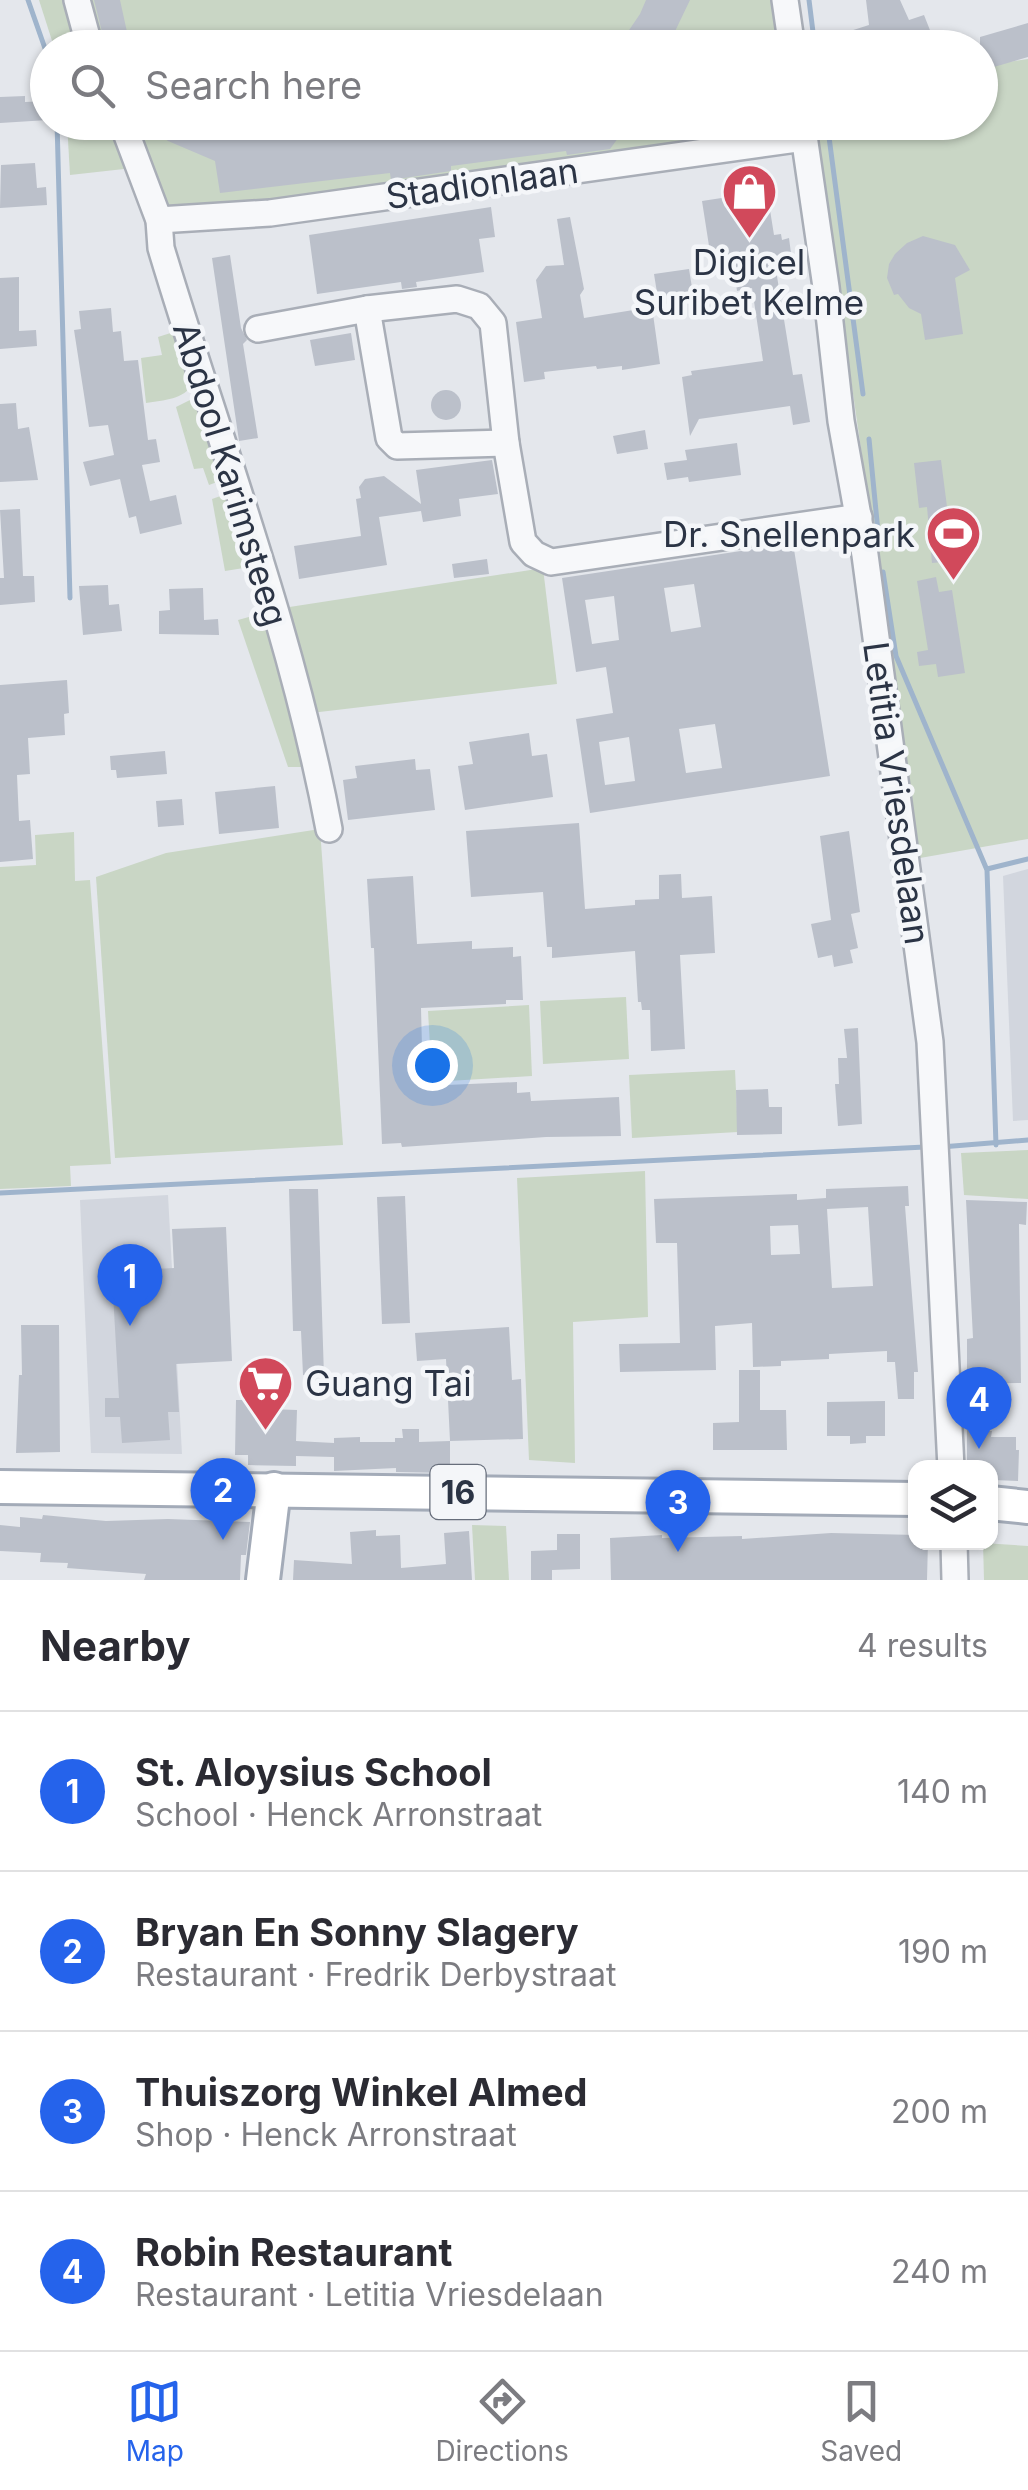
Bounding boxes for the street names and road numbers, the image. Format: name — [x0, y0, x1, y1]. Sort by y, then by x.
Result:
street label: Stadionlaan — [383, 149, 581, 217]
street label: Abdool Karimsteeg — [165, 317, 297, 631]
street label: Letitia Vriesdelaan — [855, 639, 939, 947]
road number: 16 — [430, 1465, 486, 1519]

